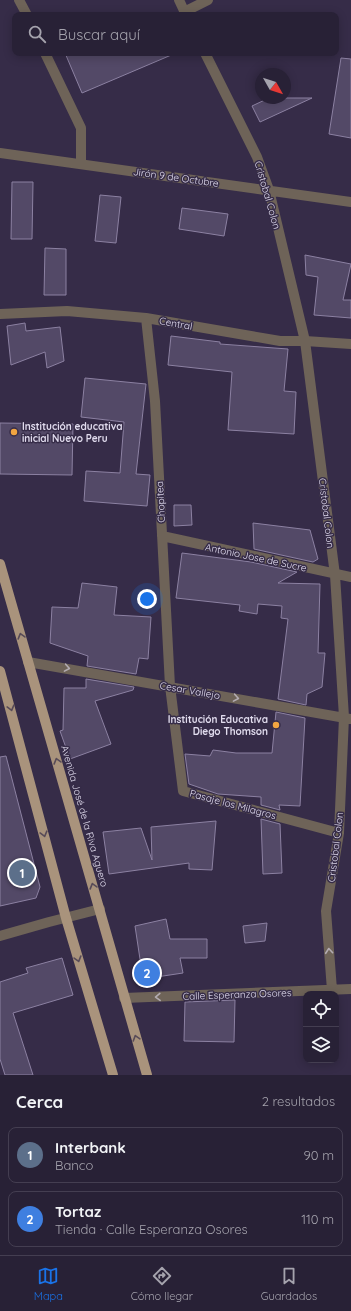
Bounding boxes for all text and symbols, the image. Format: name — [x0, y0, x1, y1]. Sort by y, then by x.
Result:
search box — [12, 12, 339, 56]
icon: search — [26, 23, 48, 45]
text: Buscar aquí — [58, 25, 140, 44]
north arrow — [255, 68, 291, 104]
street label: Cristobal Colon — [252, 160, 283, 231]
street label: Jirón 9 de Octubre — [132, 165, 220, 190]
street label: Central — [158, 314, 194, 333]
place label: Institución educativa inicial Nuevo Peru — [22, 420, 123, 445]
marker: Institución educativa inicial Nuevo Peru — [9, 427, 19, 437]
street label: Cristobal Colon — [316, 477, 337, 549]
street label: Chopitea — [153, 481, 168, 523]
street label: Antonio Jose de Sucre — [204, 540, 308, 575]
your location — [137, 589, 157, 609]
one-way arrow — [17, 633, 26, 640]
one-way arrow — [63, 663, 70, 672]
street label: Cesar Vallejo — [159, 679, 221, 702]
one-way arrow — [233, 693, 239, 702]
one-way arrow — [6, 704, 15, 711]
place label: Institución Educativa Diego Thomson — [168, 713, 268, 738]
marker: Institución Educativa Diego Thomson — [271, 720, 281, 730]
street label: Avenida José de la Riva Aguero — [58, 744, 111, 888]
one-way arrow — [53, 758, 62, 765]
street label: Pasaje los Milagros — [188, 787, 278, 822]
street label: Cristobal Colon — [325, 811, 346, 883]
one-way arrow — [39, 830, 48, 837]
pin: 1 — [9, 858, 35, 888]
one-way arrow — [89, 883, 98, 890]
one-way arrow — [324, 948, 333, 954]
one-way arrow — [73, 956, 82, 963]
pin: 2 — [134, 958, 160, 988]
street label: Calle Esperanza Osores — [182, 986, 292, 1003]
map controls — [303, 991, 339, 1063]
button: locate — [303, 991, 339, 1027]
one-way arrow — [155, 992, 161, 1001]
button: layers — [303, 1027, 339, 1063]
one-way arrow — [132, 1034, 141, 1041]
text: Cerca — [16, 1091, 63, 1112]
text: 2 resultados — [262, 1093, 335, 1109]
text: Interbank — [55, 1138, 126, 1157]
text: 1 — [27, 1147, 33, 1163]
text: 90 m — [304, 1147, 334, 1163]
text: Banco — [55, 1157, 93, 1173]
text: Tortaz — [55, 1202, 101, 1221]
text: 2 — [26, 1211, 34, 1227]
text: 110 m — [301, 1211, 334, 1227]
text: Tienda · Calle Esperanza Osores — [55, 1221, 248, 1237]
tab: Mapa — [34, 1265, 63, 1303]
tab: Cómo llegar — [131, 1265, 193, 1303]
tab: Guardados — [261, 1265, 317, 1303]

